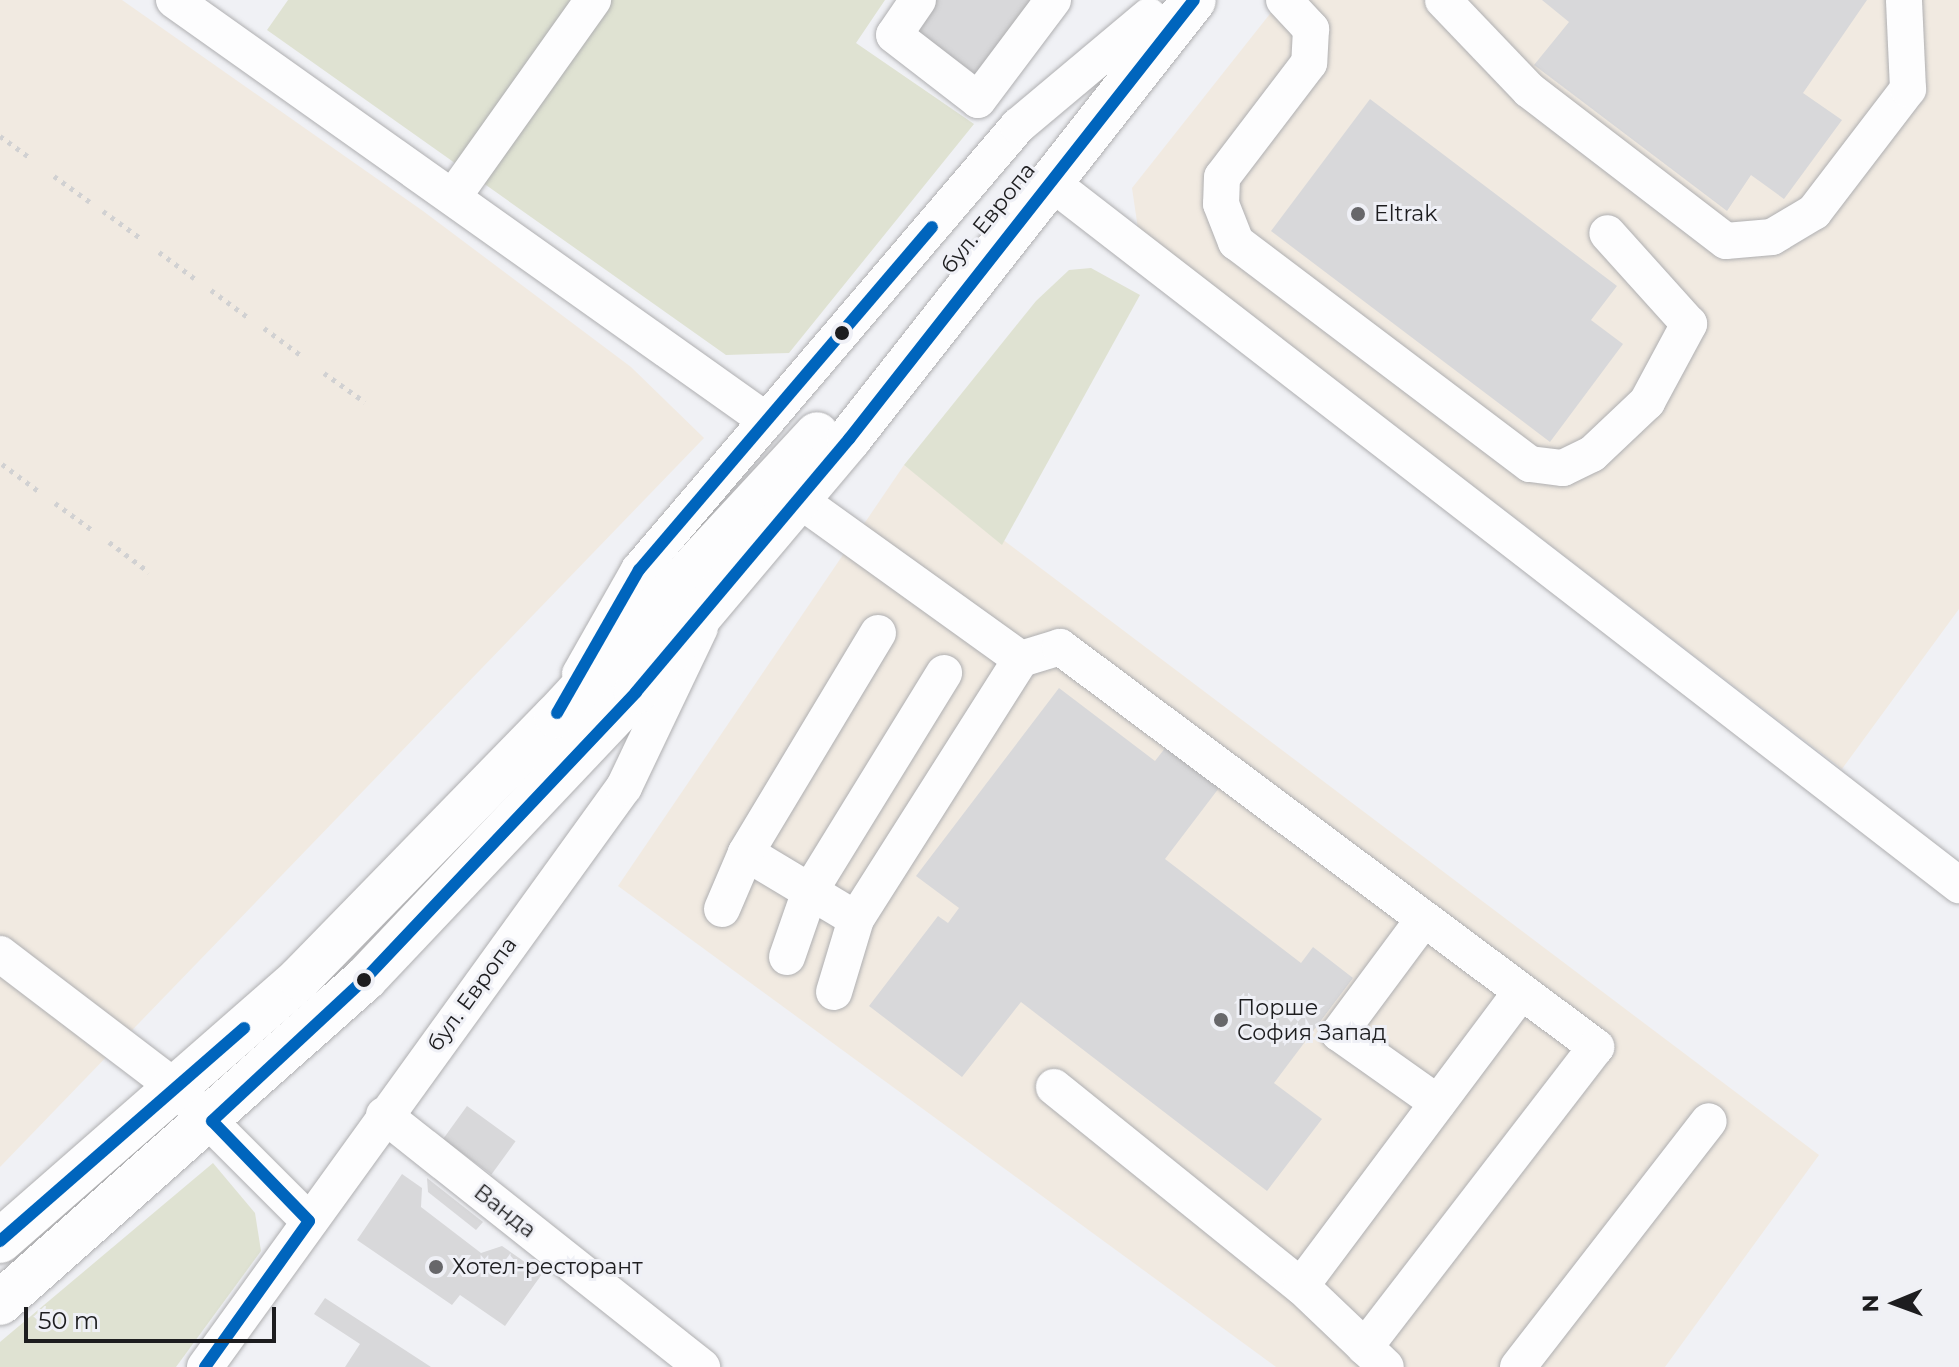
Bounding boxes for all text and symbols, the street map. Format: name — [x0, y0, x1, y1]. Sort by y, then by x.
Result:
street label: бул. Европа — [935, 157, 1041, 279]
place label: Eltrak — [1374, 201, 1437, 227]
marker: Eltrak — [1349, 205, 1367, 223]
unlabelled marker — [834, 325, 850, 341]
street label: бул. Европа — [422, 932, 522, 1056]
unlabelled marker — [356, 972, 372, 988]
place label: Порше София Запад — [1237, 994, 1386, 1046]
marker: Порше София Запад — [1212, 1011, 1230, 1029]
street label: Ванда — [469, 1179, 541, 1243]
place label: Хотел-ресторант — [452, 1254, 643, 1280]
marker: Хотел-ресторант — [427, 1258, 445, 1276]
north arrow — [1855, 1263, 1935, 1343]
scale bar — [28, 1291, 280, 1341]
text: N — [1857, 1294, 1884, 1313]
text: 50 m — [38, 1306, 99, 1335]

